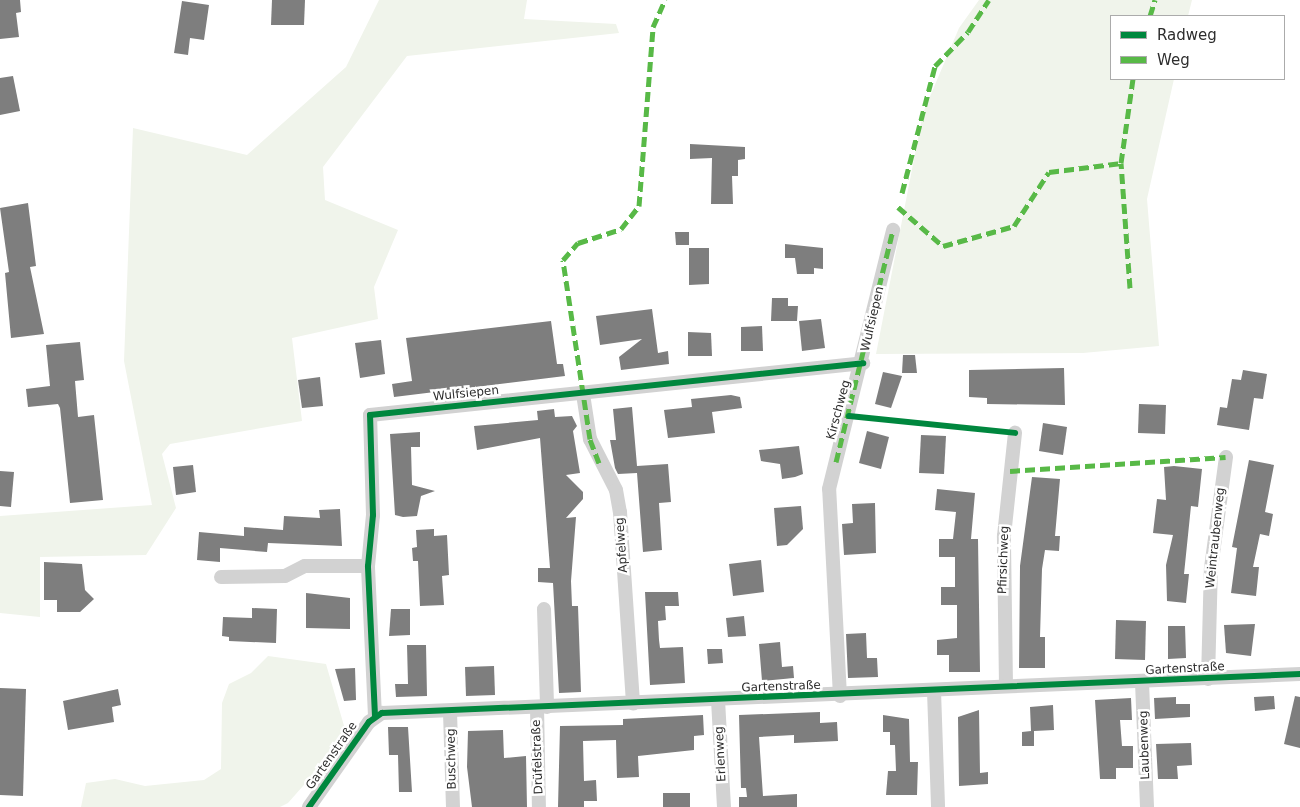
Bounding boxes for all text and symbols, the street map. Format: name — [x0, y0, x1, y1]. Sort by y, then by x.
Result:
legend — [1110, 15, 1285, 80]
text: Radweg — [1157, 26, 1217, 44]
text: Weg — [1157, 51, 1190, 69]
street label: Wulfsiepen — [859, 285, 887, 353]
street label: Kirschweg — [824, 378, 854, 442]
street label: Wulfsiepen — [432, 383, 500, 405]
street label: Weintraubenweg — [1204, 487, 1228, 589]
street label: Apfelweg — [613, 517, 631, 573]
street label: Pfirsichweg — [996, 526, 1012, 594]
street label: Gartenstraße — [1145, 660, 1225, 678]
street label: Gartenstraße — [741, 678, 821, 696]
street label: Laubenweg — [1137, 710, 1153, 780]
street label: Gartenstraße — [303, 719, 361, 793]
street label: Drüfelstraße — [529, 719, 547, 795]
street label: Erlenweg — [712, 726, 730, 782]
street label: Buschweg — [444, 728, 460, 790]

